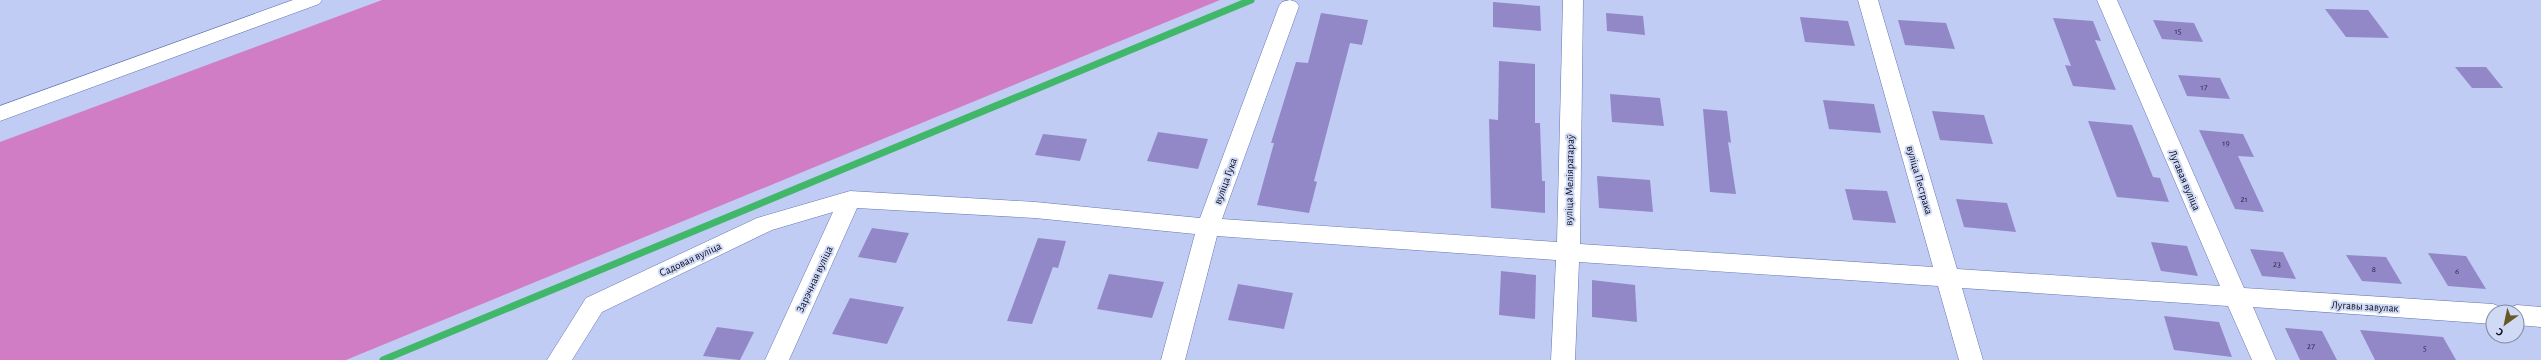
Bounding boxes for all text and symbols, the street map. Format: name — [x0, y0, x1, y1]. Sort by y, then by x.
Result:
house number: 15 — [2175, 27, 2182, 36]
house number: 17 — [2201, 83, 2208, 92]
street label: вуліца Меліяратараў — [1563, 134, 1576, 226]
house number: 19 — [2222, 139, 2230, 148]
street label: вуліца Пестрака — [1904, 145, 1935, 216]
street label: Лугавая вуліца — [2167, 148, 2202, 212]
street label: вуліца Гука — [1212, 157, 1239, 206]
house number: 21 — [2240, 195, 2248, 204]
street label: Садовая вуліца — [658, 240, 723, 279]
street label: Зарэчная вуліца — [794, 244, 835, 314]
house number: 23 — [2273, 260, 2281, 269]
house number: 8 — [2372, 265, 2376, 274]
house number: 6 — [2455, 267, 2459, 276]
street label: Лугавы завулак — [2331, 299, 2399, 314]
north arrow — [2485, 304, 2525, 344]
text: С — [2494, 326, 2505, 338]
house number: 27 — [2307, 342, 2315, 351]
house number: 5 — [2423, 344, 2427, 353]

